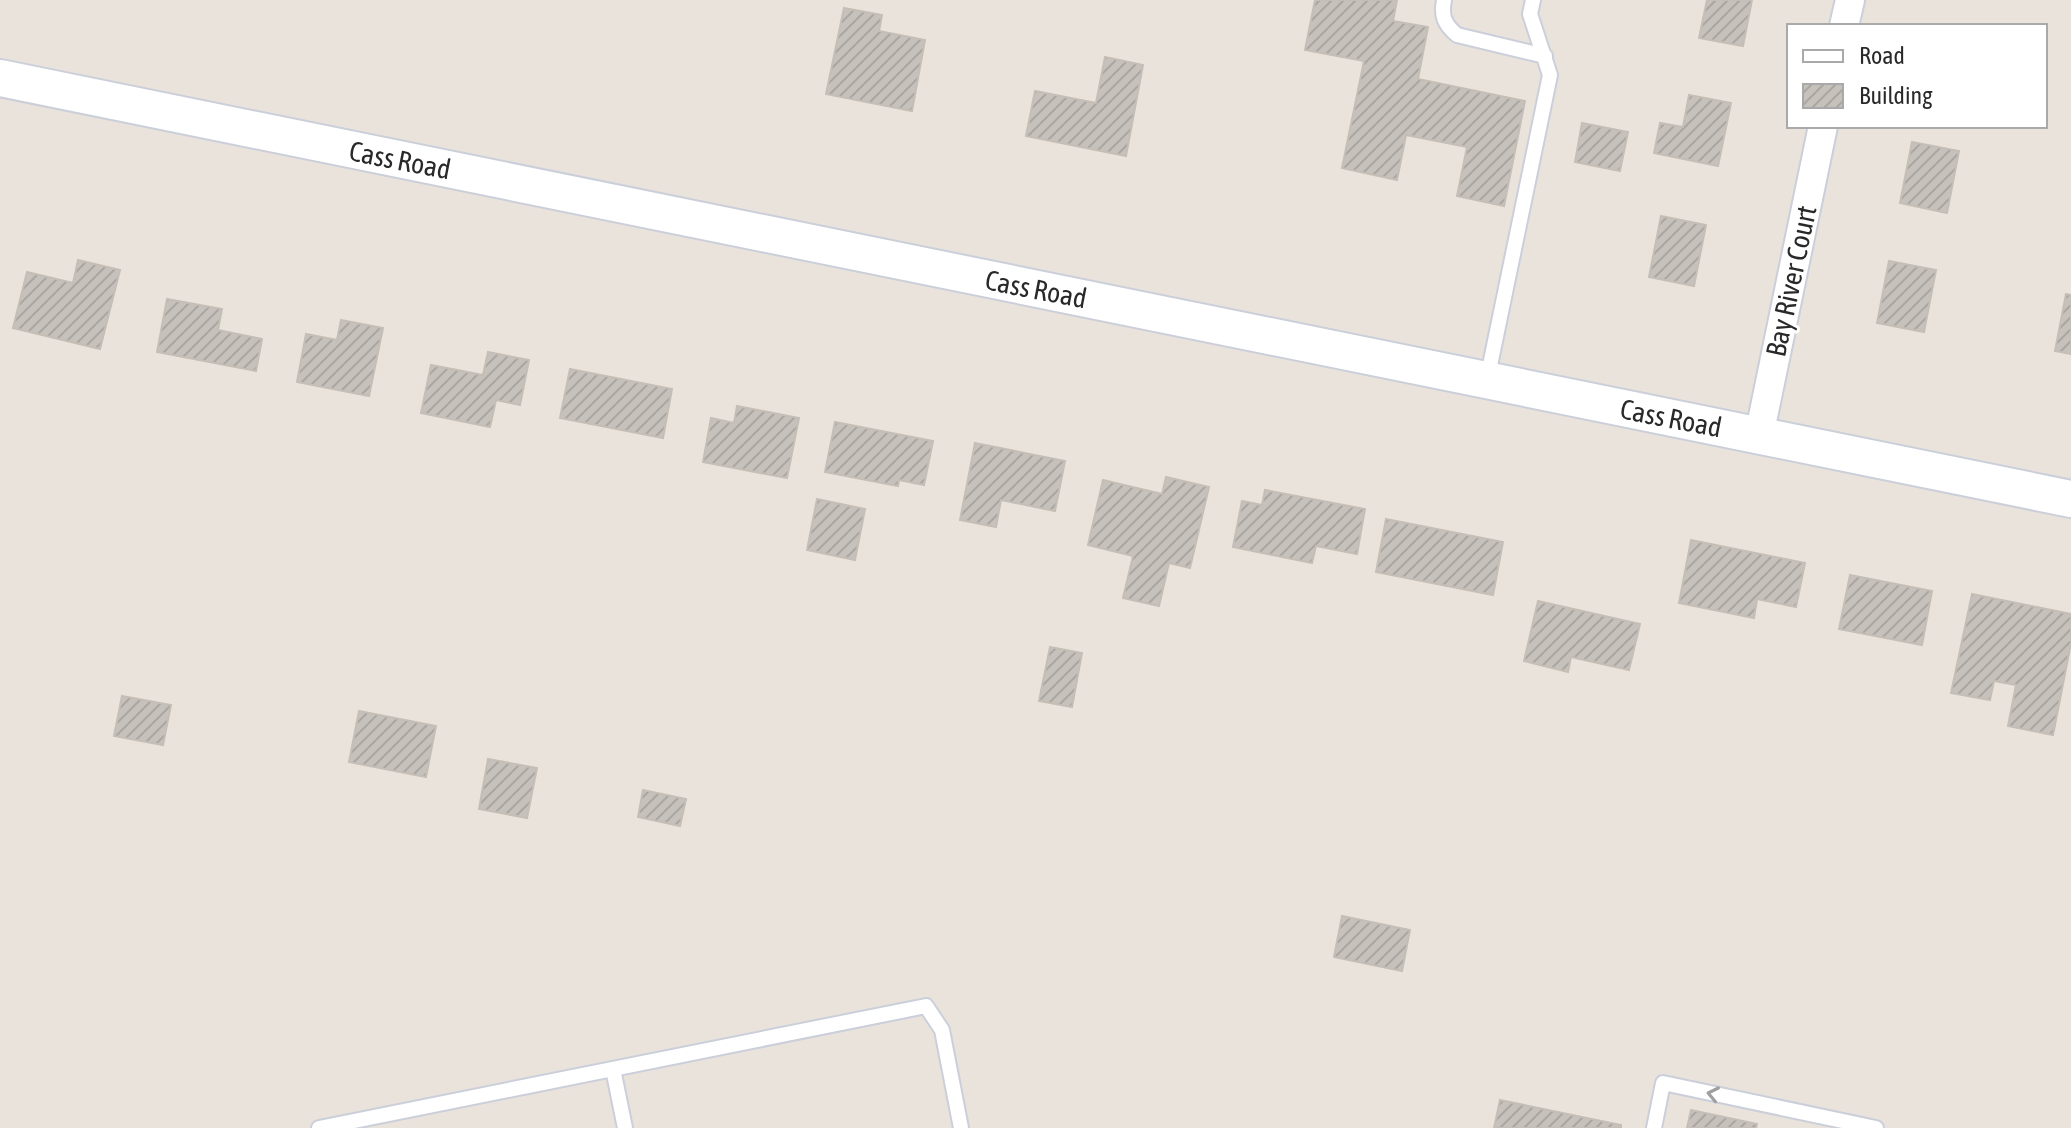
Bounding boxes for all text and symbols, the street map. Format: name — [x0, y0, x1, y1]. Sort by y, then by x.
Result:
legend — [1787, 24, 2047, 128]
text: Road — [1859, 42, 1905, 69]
text: Building — [1859, 82, 1933, 109]
street label: Cass Road — [347, 134, 453, 186]
street label: Bay River Court — [1759, 203, 1823, 359]
street label: Cass Road — [983, 263, 1089, 315]
street label: Cass Road — [1618, 392, 1724, 444]
one-way arrow — [1706, 1086, 1720, 1103]

